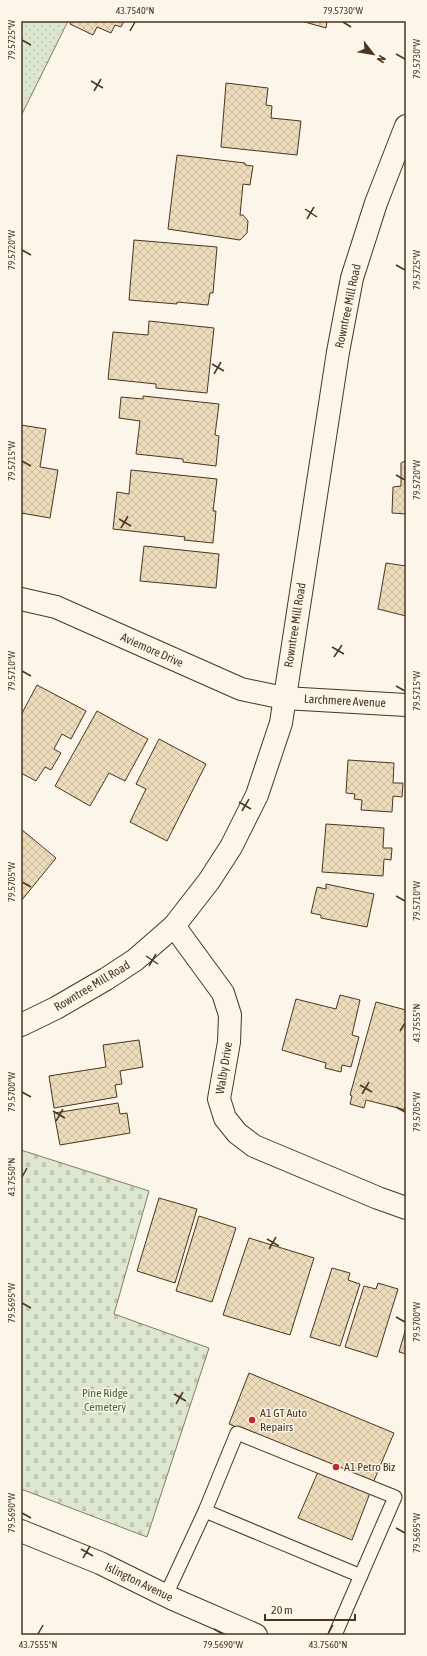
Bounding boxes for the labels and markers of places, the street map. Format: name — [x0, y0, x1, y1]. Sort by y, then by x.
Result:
place label: A1 GT Auto Repairs — [260, 1406, 307, 1434]
marker: A1 GT Auto Repairs — [247, 1415, 257, 1425]
place label: A1 Petro Biz — [344, 1460, 396, 1474]
marker: A1 Petro Biz — [331, 1462, 341, 1472]

